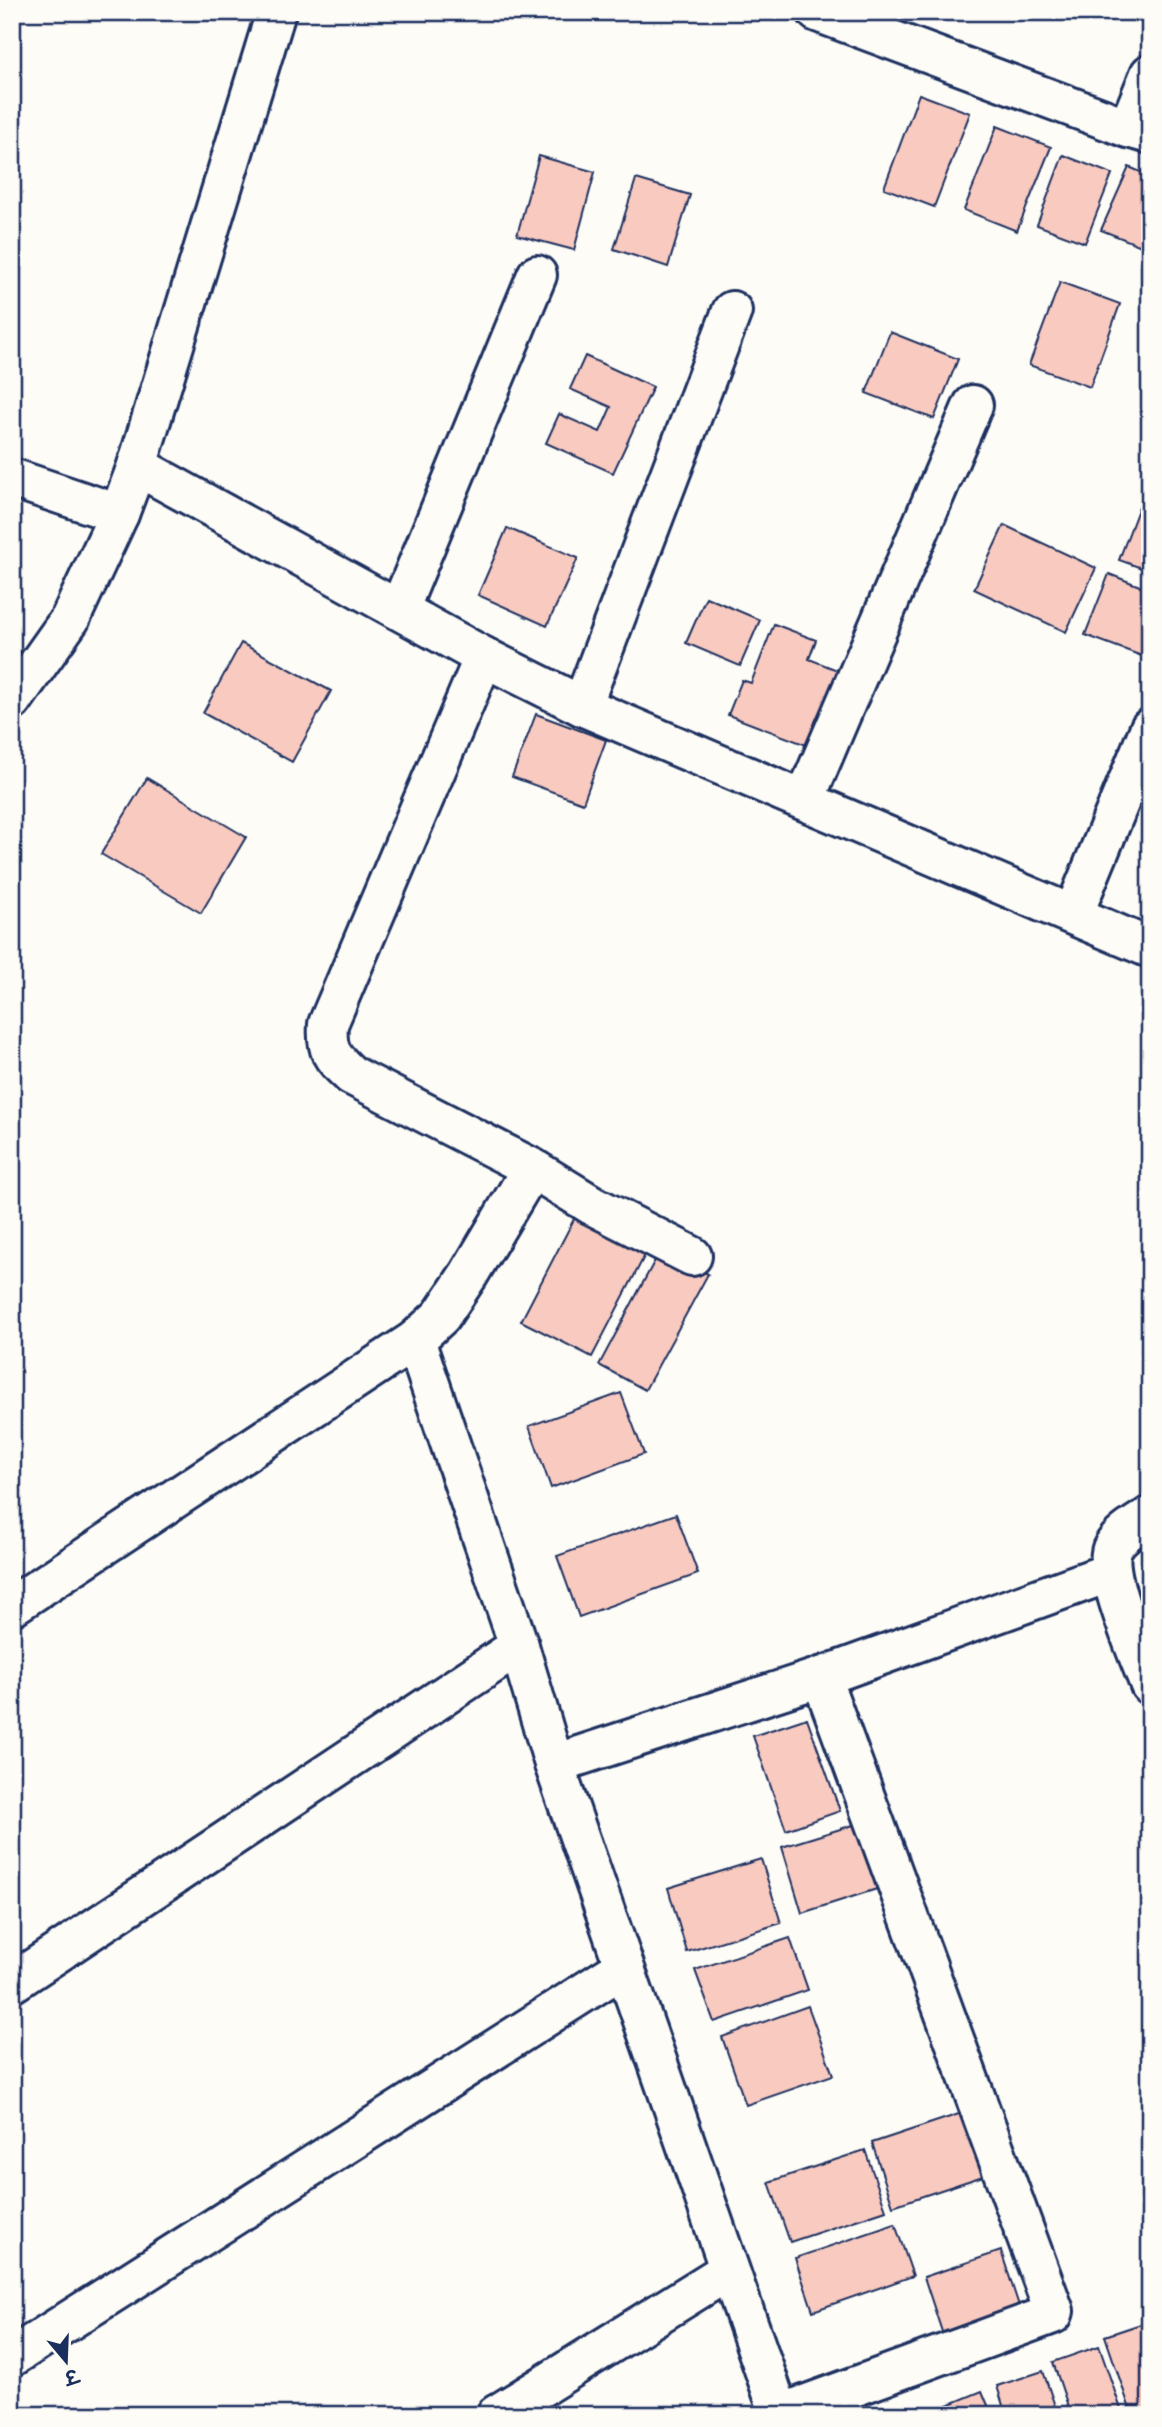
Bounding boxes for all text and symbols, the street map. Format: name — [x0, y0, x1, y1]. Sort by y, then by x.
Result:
north arrow — [32, 2326, 102, 2396]
text: उ — [59, 2362, 84, 2394]

